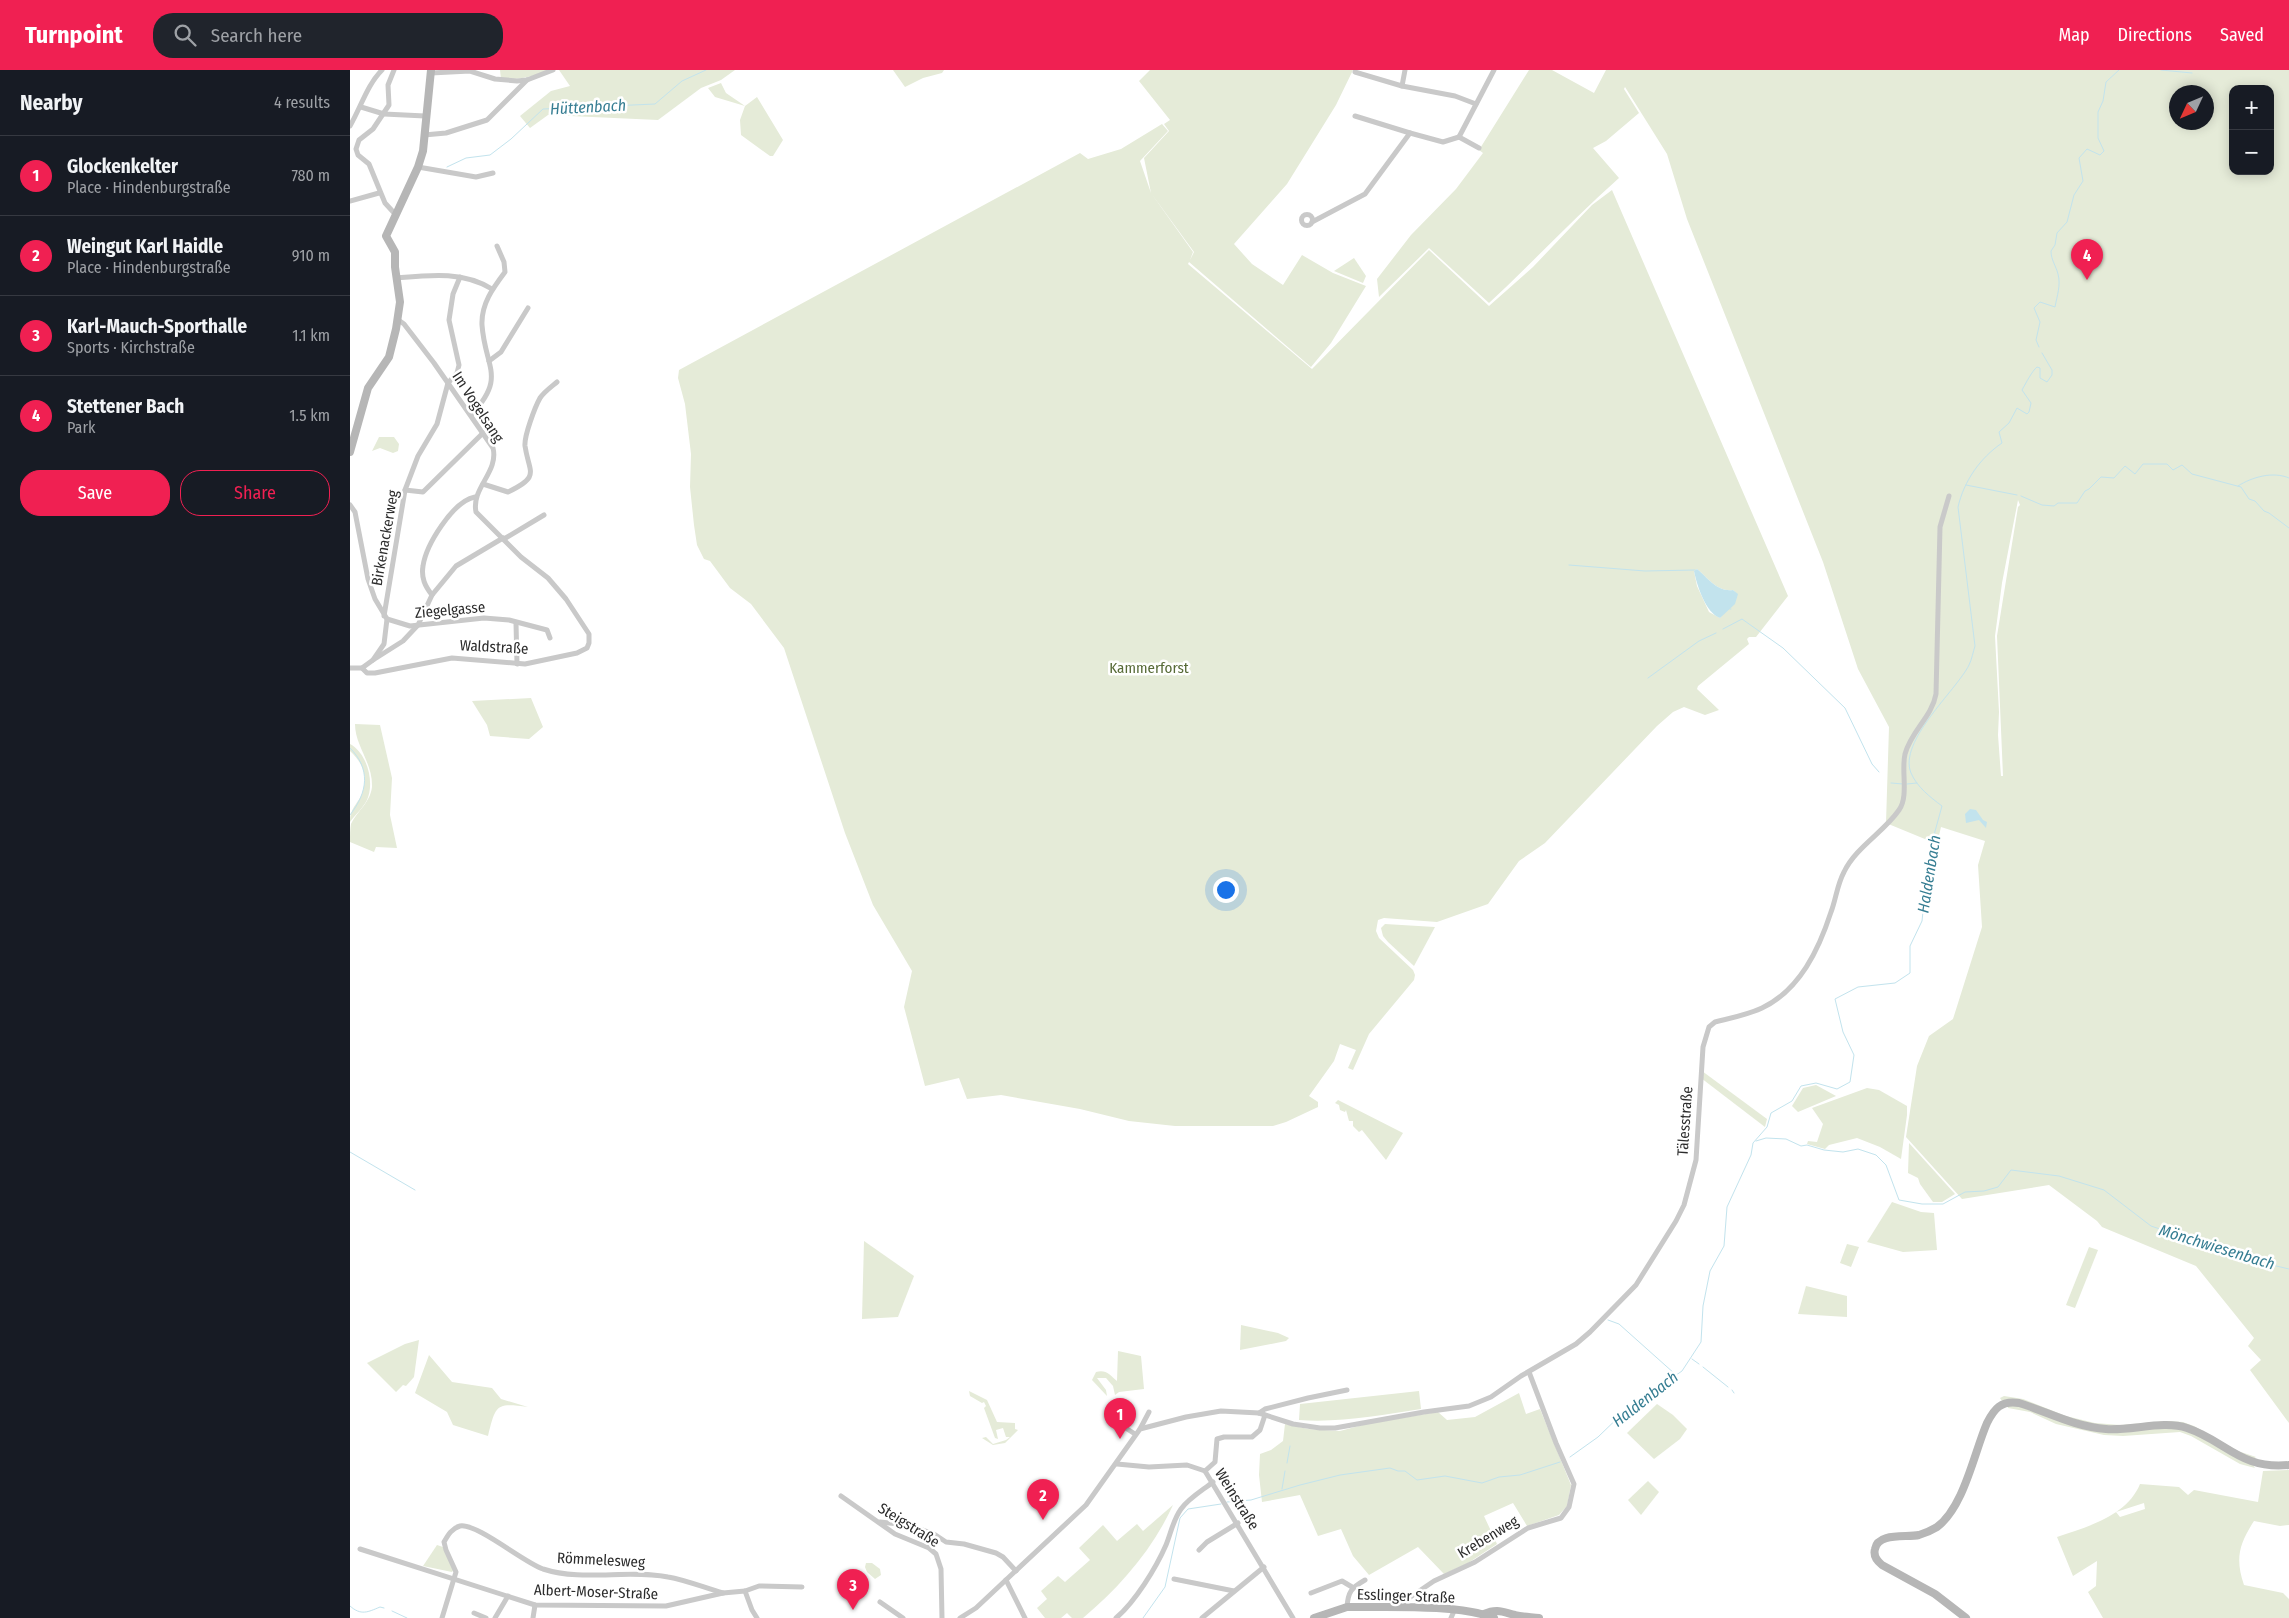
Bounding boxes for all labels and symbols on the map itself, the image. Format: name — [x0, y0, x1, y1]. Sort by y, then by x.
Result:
north arrow — [2169, 85, 2214, 130]
water label: Hüttenbach — [550, 96, 626, 118]
pin: 4 — [2071, 239, 2103, 280]
street label: Im Vogelsang — [448, 368, 508, 446]
street label: Birkenackerweg — [368, 489, 402, 587]
street label: Ziegelgasse — [414, 598, 486, 622]
street label: Waldstraße — [459, 636, 529, 658]
park label: Kammerforst — [1109, 659, 1189, 677]
water label: Haldenbach — [1913, 834, 1945, 914]
your location — [1213, 877, 1239, 903]
street label: Tälesstraße — [1674, 1086, 1696, 1156]
water label: Mönchwiesenbach — [2157, 1220, 2277, 1274]
water label: Haldenbach — [1608, 1367, 1682, 1431]
pin: 1 — [1104, 1398, 1136, 1439]
street label: Weinstraße — [1211, 1465, 1263, 1533]
pin: 2 — [1027, 1479, 1059, 1520]
street label: Steigstraße — [875, 1499, 943, 1551]
street label: Krebenweg — [1454, 1512, 1522, 1562]
street label: Römmelesweg — [556, 1549, 646, 1571]
pin: 3 — [837, 1569, 869, 1610]
street label: Albert-Moser-Straße — [534, 1581, 658, 1603]
street label: Esslinger Straße — [1357, 1585, 1455, 1607]

